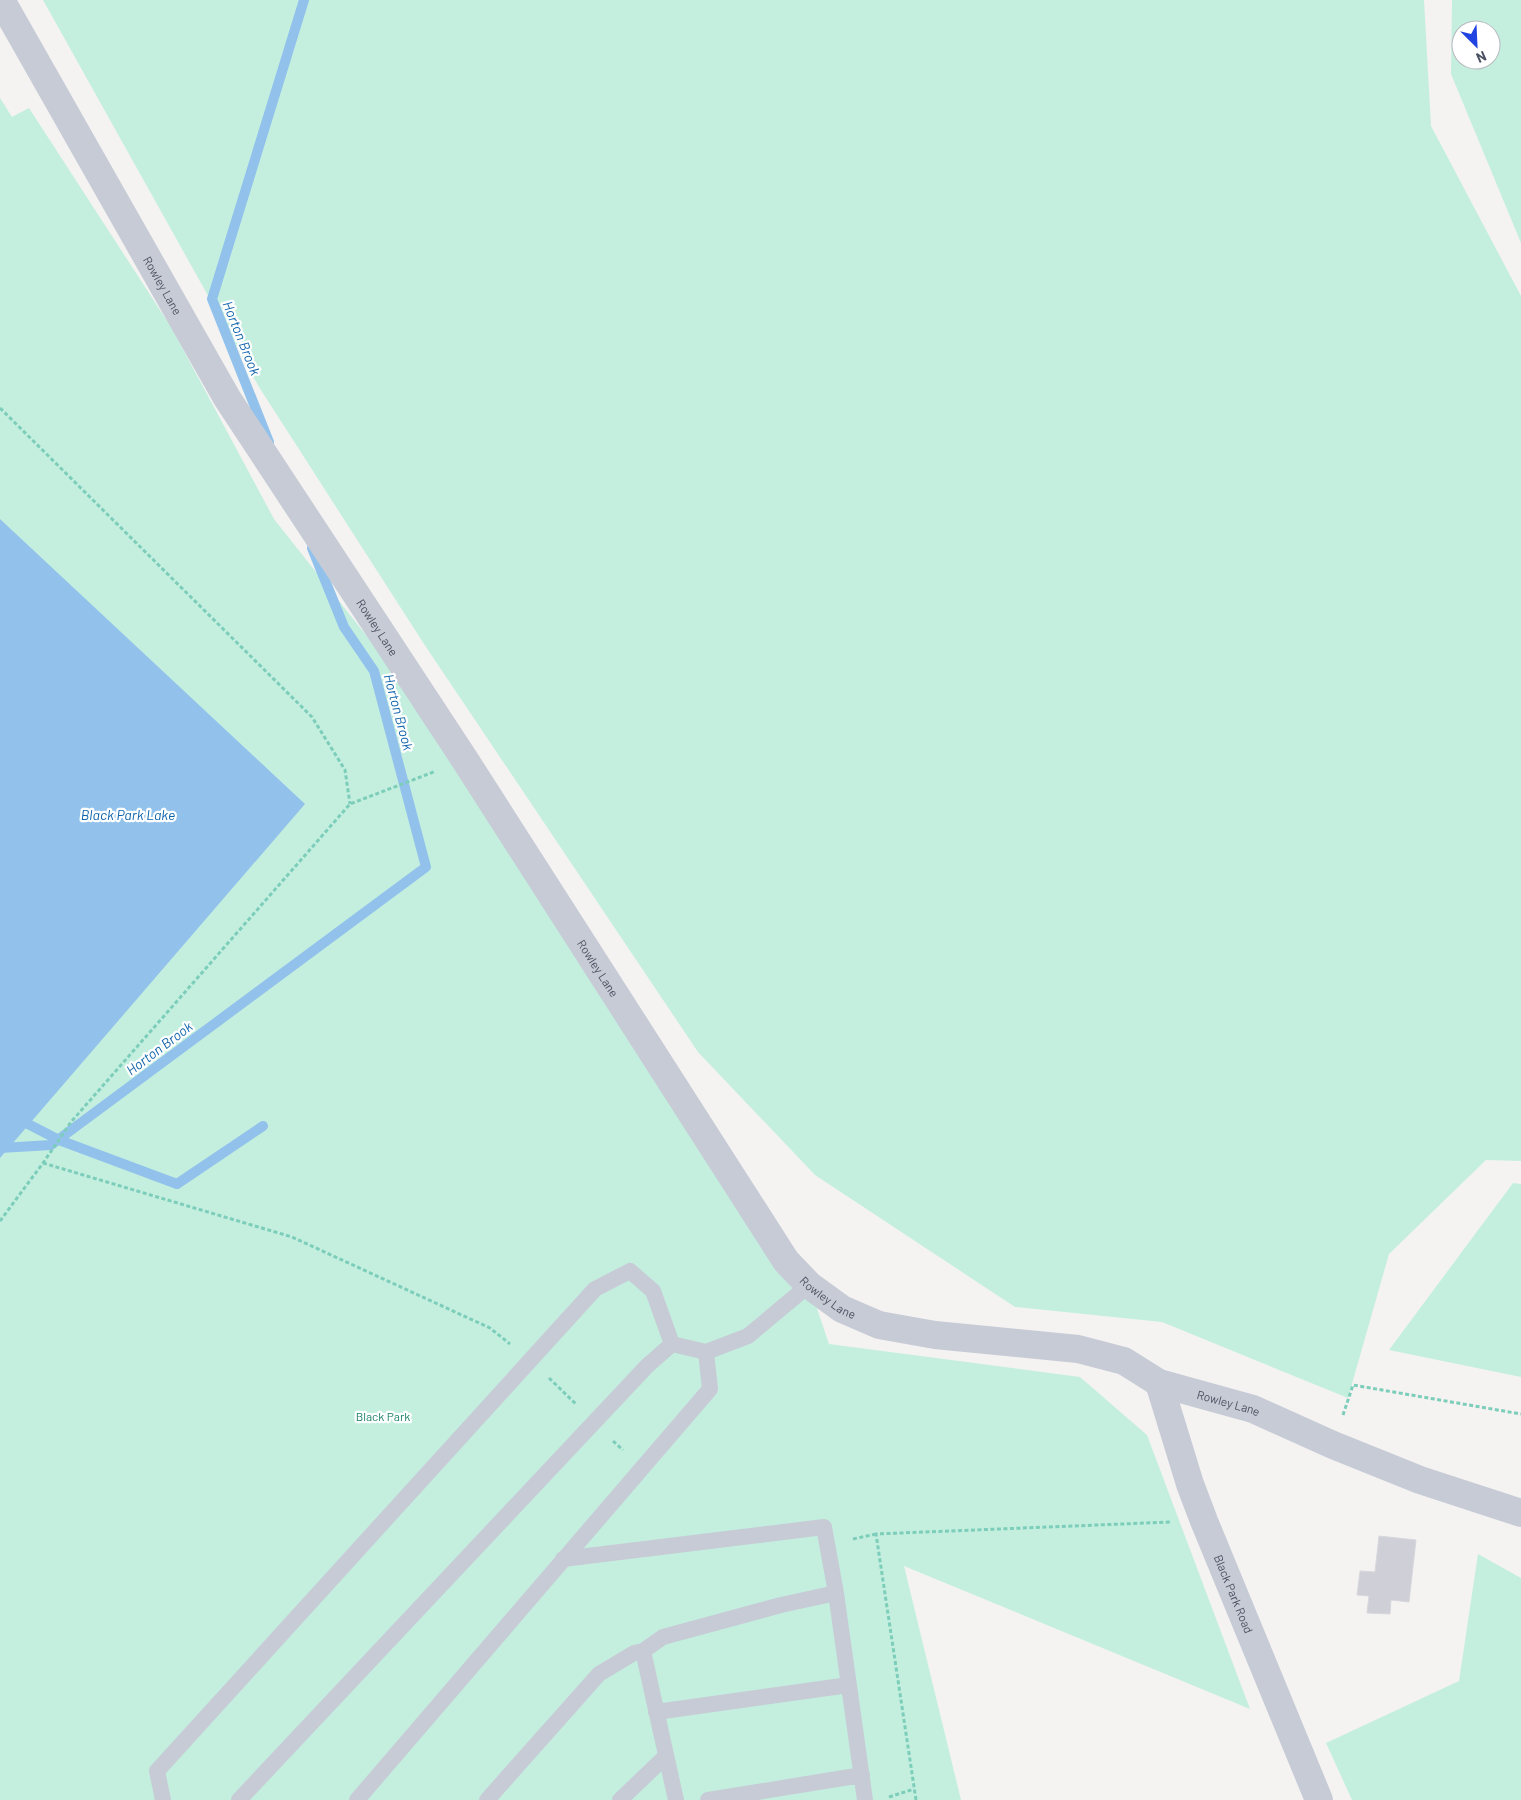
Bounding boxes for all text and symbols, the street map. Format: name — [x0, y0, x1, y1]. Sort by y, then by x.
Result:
north arrow — [1451, 20, 1501, 70]
text: N — [1474, 48, 1489, 67]
street label: Rowley Lane — [141, 253, 185, 317]
water label: Horton Brook — [219, 298, 265, 378]
street label: Rowley Lane — [354, 596, 401, 658]
water label: Horton Brook — [381, 672, 417, 752]
water label: Black Park Lake — [81, 806, 175, 823]
street label: Rowley Lane — [575, 937, 622, 999]
water label: Horton Brook — [122, 1017, 196, 1078]
street label: Rowley Lane — [797, 1273, 858, 1321]
street label: Rowley Lane — [1195, 1387, 1262, 1418]
park label: Black Park — [356, 1409, 410, 1423]
street label: Black Park Road — [1212, 1552, 1256, 1635]

